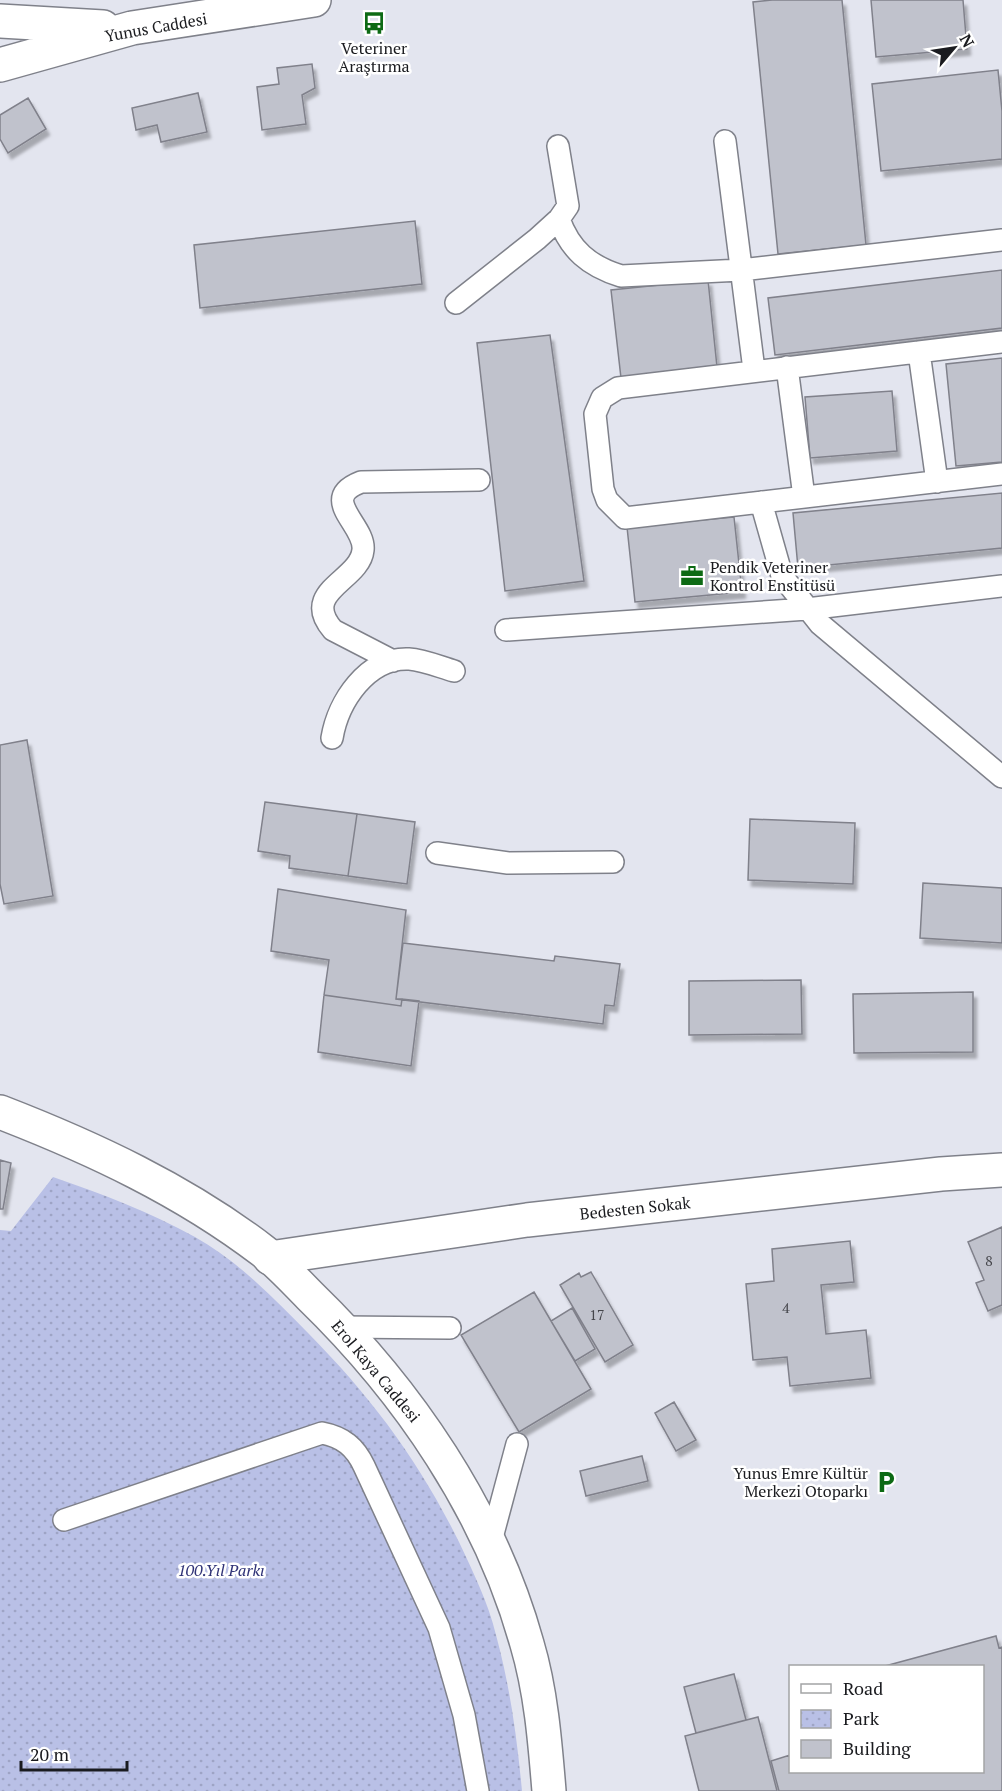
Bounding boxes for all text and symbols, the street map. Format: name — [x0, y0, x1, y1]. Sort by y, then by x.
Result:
street label: Yunus Caddesi — [103, 7, 209, 47]
bus stop icon: Veteriner Araştırma — [361, 10, 387, 36]
north arrow — [924, 18, 984, 78]
text: N — [955, 30, 980, 51]
place label: Veteriner Araştırma — [338, 37, 410, 77]
place label: Pendik Veteriner Kontrol Enstitüsü — [710, 556, 835, 596]
office icon: Pendik Veteriner Kontrol Enstitüsü — [679, 563, 705, 589]
street label: Bedesten Sokak — [579, 1191, 692, 1225]
house number: 8 — [985, 1251, 993, 1270]
house number: 4 — [782, 1298, 790, 1317]
house number: 17 — [590, 1305, 604, 1324]
street label: Erol Kaya Caddesi — [327, 1315, 425, 1427]
place label: Yunus Emre Kültür Merkezi Otoparkı — [734, 1462, 869, 1502]
parking icon: Yunus Emre Kültür Merkezi Otoparkı — [873, 1469, 899, 1495]
park label: 100.Yıl Parkı — [177, 1559, 265, 1581]
legend — [789, 1665, 984, 1773]
text: Road — [843, 1676, 883, 1700]
text: Park — [843, 1706, 880, 1730]
scale bar — [21, 1734, 128, 1772]
text: Building — [843, 1736, 911, 1760]
text: 20 m — [30, 1742, 70, 1766]

